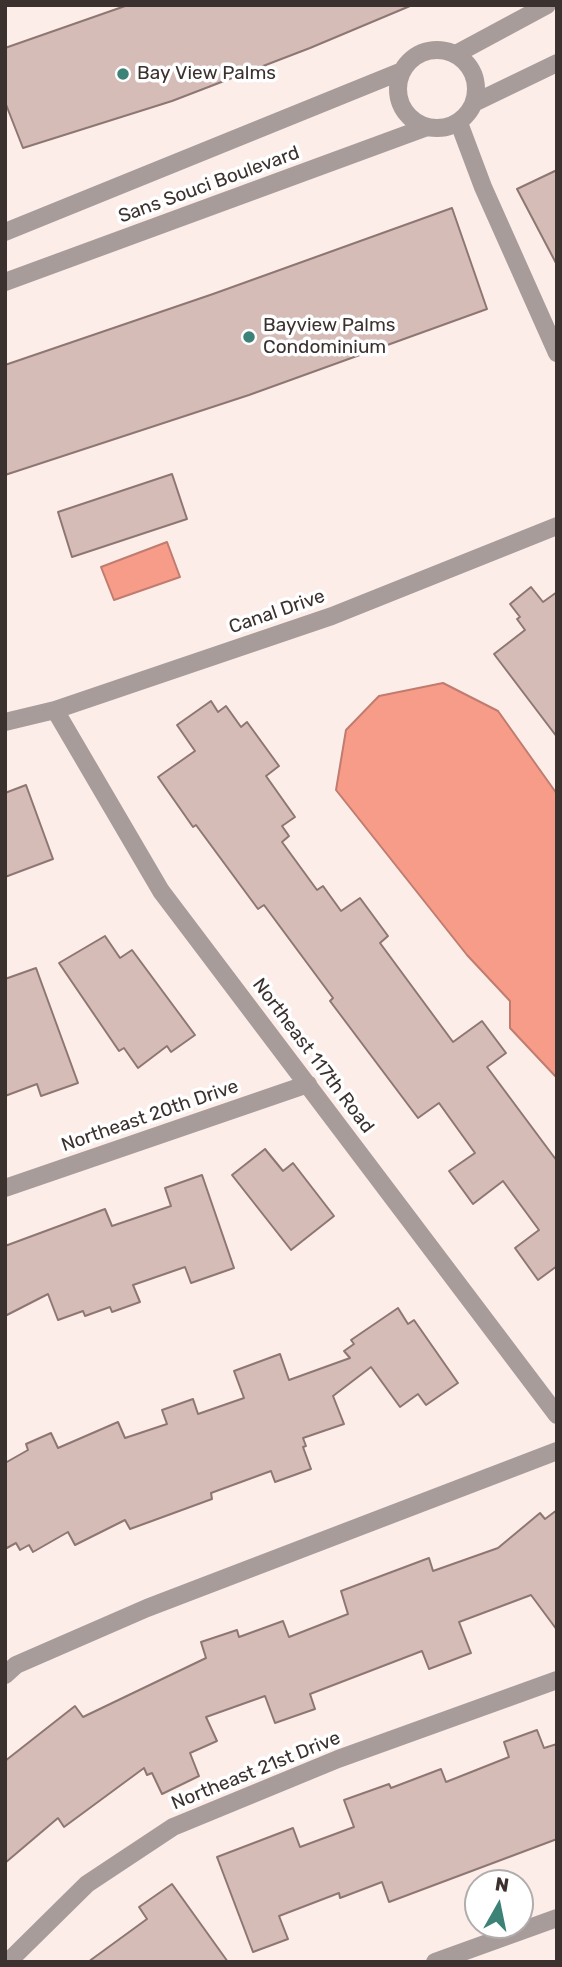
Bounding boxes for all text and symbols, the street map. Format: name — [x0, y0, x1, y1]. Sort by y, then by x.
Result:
place label: Bay View Palms — [137, 63, 276, 85]
marker: Bay View Palms — [115, 66, 131, 82]
street label: Sans Souci Boulevard — [115, 142, 303, 228]
place label: Bayview Palms Condominium — [263, 315, 396, 359]
marker: Bayview Palms Condominium — [241, 329, 257, 345]
street label: Canal Drive — [226, 585, 328, 639]
street label: Northeast 117th Road — [247, 974, 379, 1138]
street label: Northeast 20th Drive — [58, 1075, 242, 1157]
street label: Northeast 21st Drive — [168, 1727, 344, 1815]
north arrow — [464, 1869, 534, 1939]
text: N — [493, 1872, 511, 1897]

